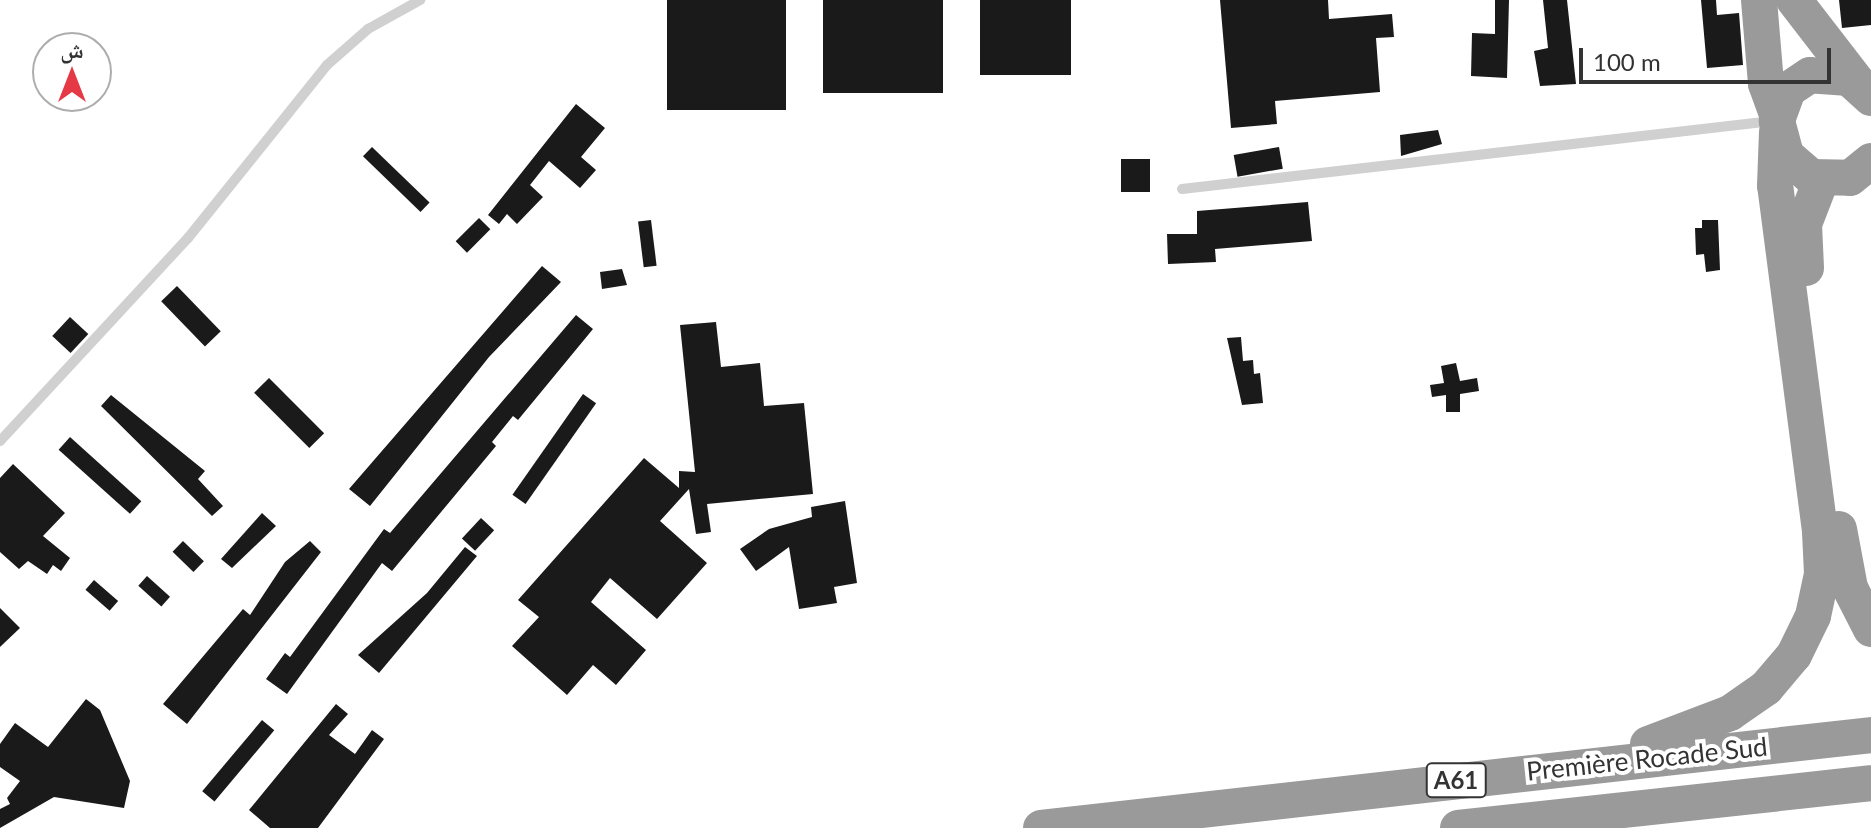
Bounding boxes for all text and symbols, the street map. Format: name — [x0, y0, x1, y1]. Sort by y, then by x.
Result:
north arrow — [32, 32, 112, 112]
scale bar — [1583, 32, 1835, 82]
text: ش — [60, 36, 84, 63]
text: 100 m — [1593, 47, 1661, 76]
street label: Première Rocade Sud — [1525, 731, 1769, 787]
road number: A61 — [1424, 760, 1488, 800]

